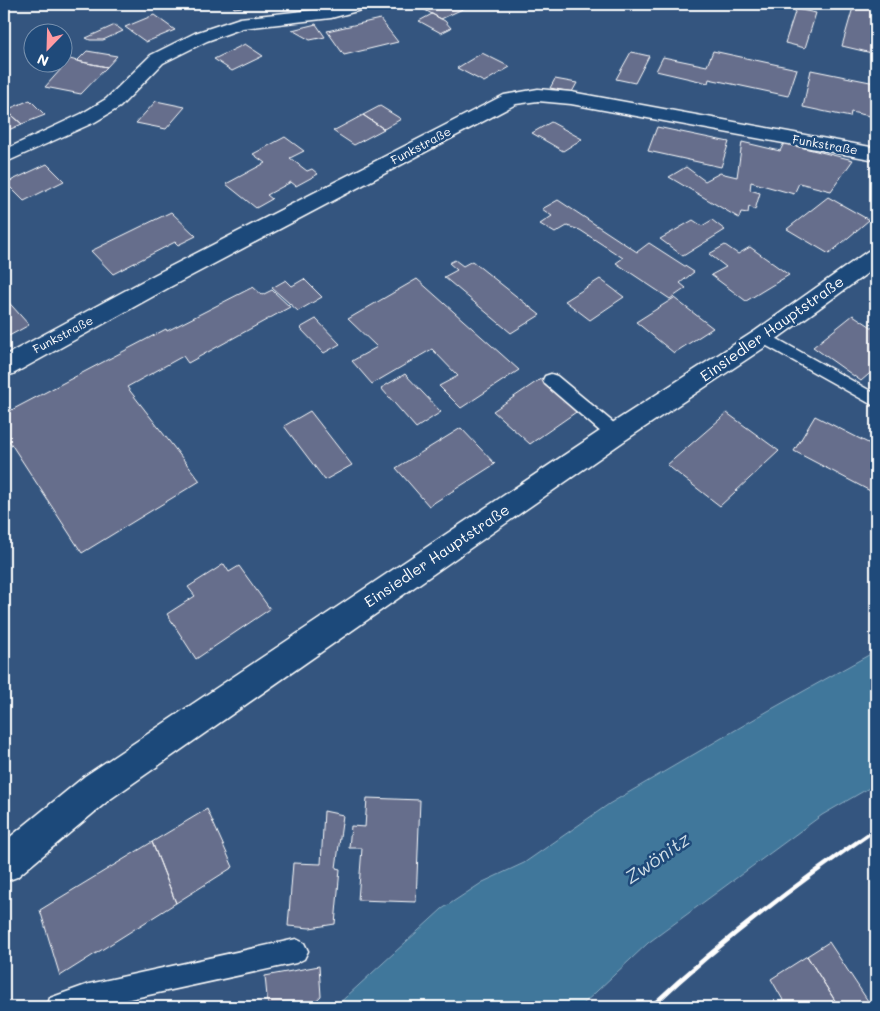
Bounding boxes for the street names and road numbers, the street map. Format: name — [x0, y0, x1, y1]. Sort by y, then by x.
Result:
street label: Funkstraße — [388, 123, 453, 168]
street label: Funkstraße — [791, 130, 859, 158]
street label: Einsiedler Hauptstraße — [696, 271, 847, 385]
street label: Funkstraße — [30, 312, 95, 357]
street label: Einsiedler Hauptstraße — [360, 499, 513, 611]

